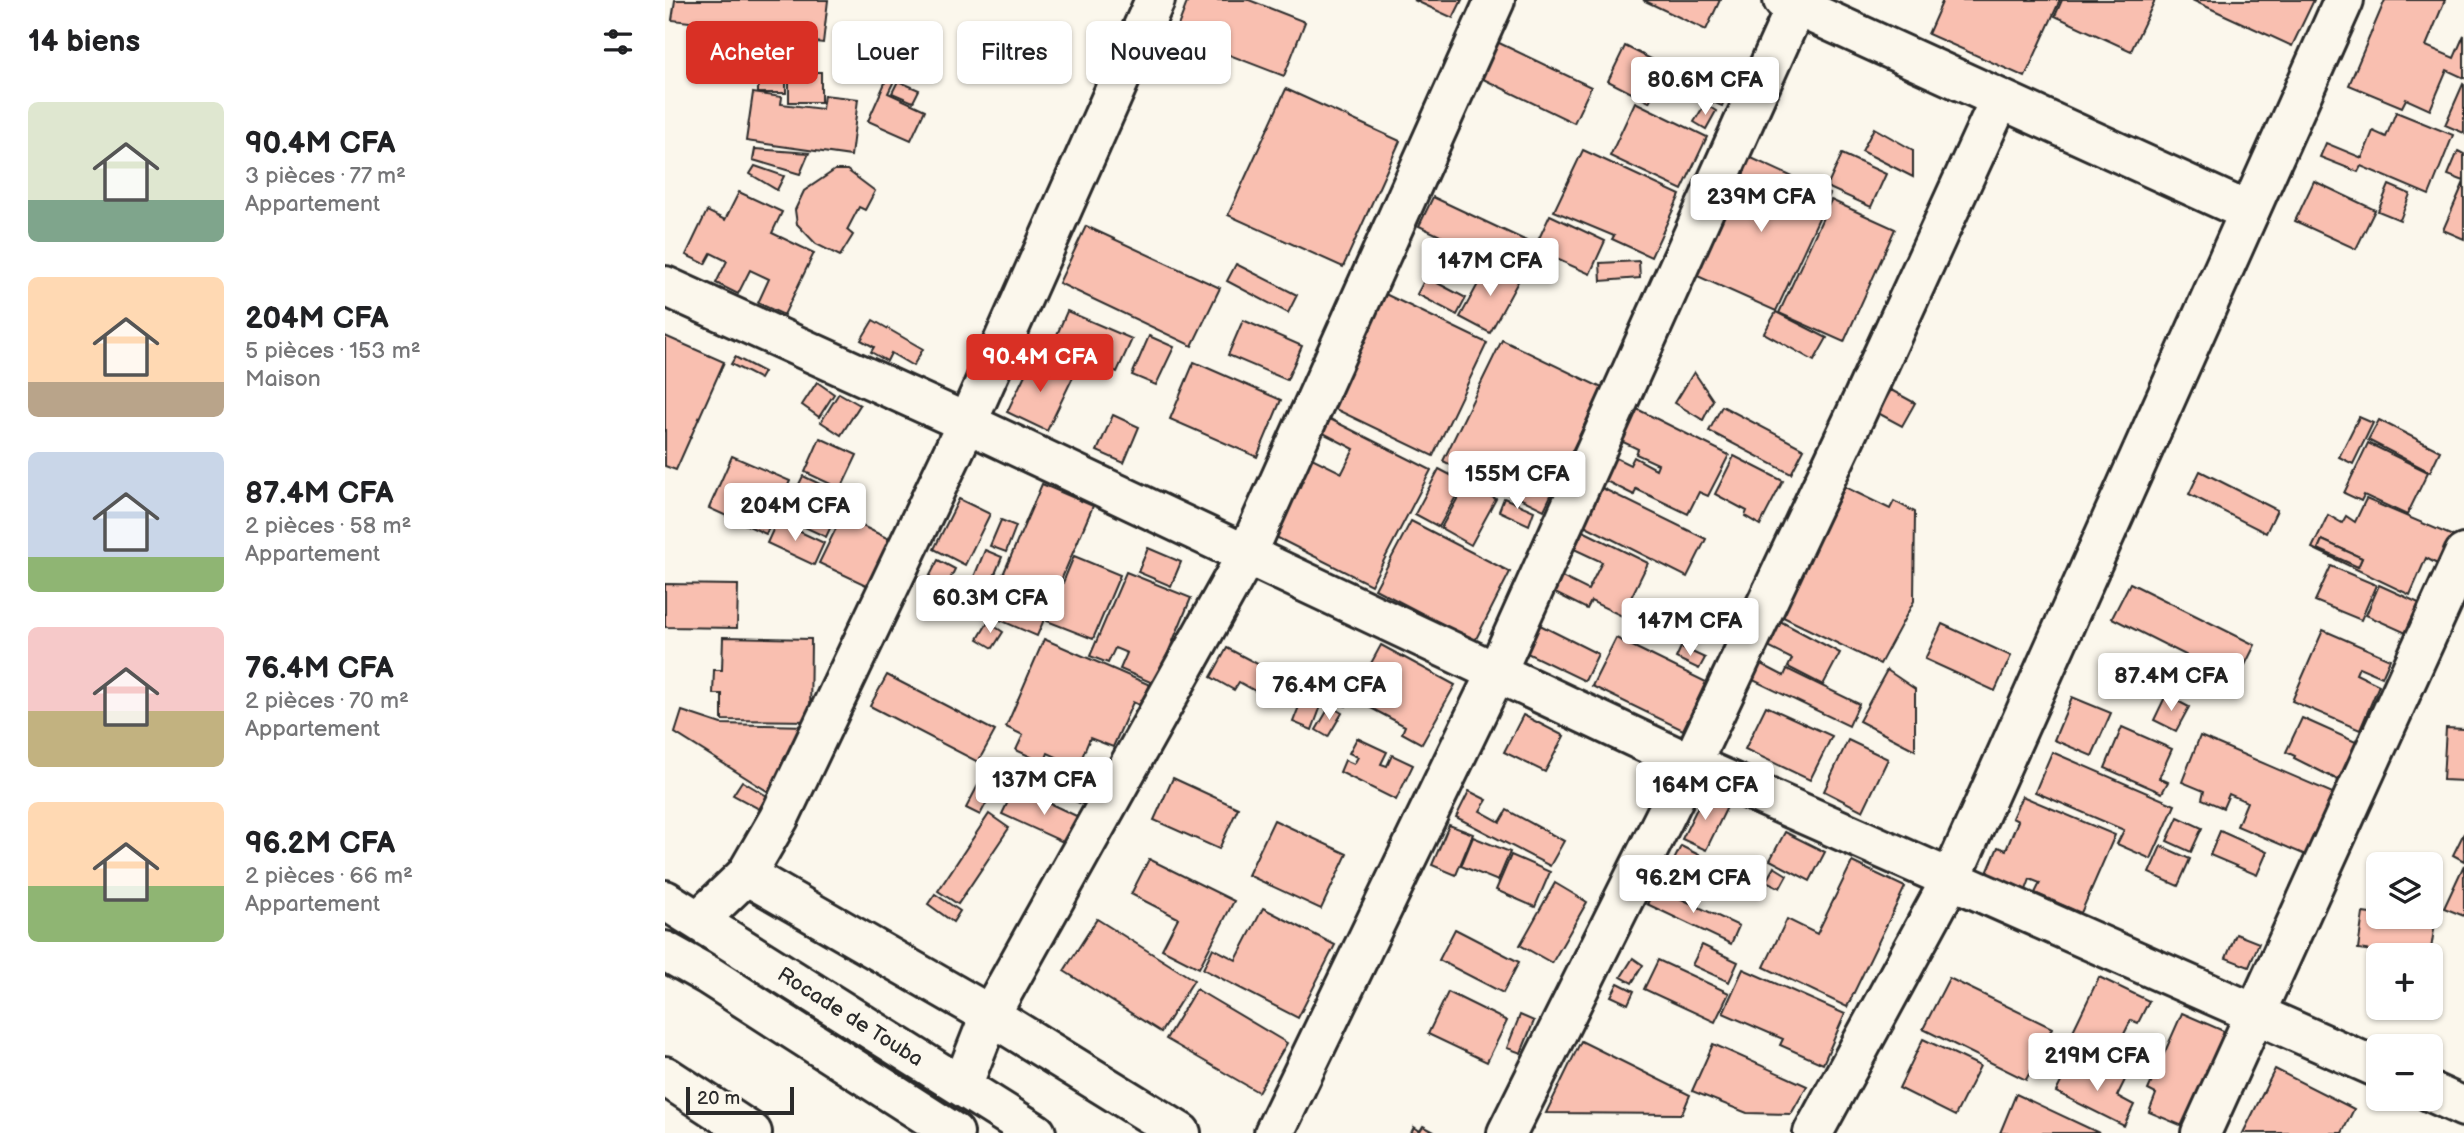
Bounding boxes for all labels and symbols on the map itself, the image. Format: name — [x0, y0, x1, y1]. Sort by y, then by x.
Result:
pin: 80.6M CFA — [1625, 58, 1785, 117]
pin: 239M CFA — [1689, 174, 1833, 234]
pin: 147M CFA — [1418, 238, 1562, 298]
pin: 90.4M CFA — [960, 334, 1120, 394]
pin: 155M CFA — [1445, 452, 1589, 511]
pin: 204M CFA — [723, 484, 867, 543]
pin: 60.3M CFA — [910, 576, 1070, 635]
pin: 147M CFA — [1618, 598, 1762, 658]
pin: 87.4M CFA — [2091, 654, 2251, 713]
pin: 76.4M CFA — [1249, 662, 1409, 722]
pin: 137M CFA — [972, 758, 1116, 817]
pin: 164M CFA — [1633, 762, 1777, 822]
pin: 96.2M CFA — [1613, 856, 1773, 915]
street label: Rocade de Touba — [773, 961, 928, 1072]
pin: 219M CFA — [2025, 1034, 2169, 1093]
scale bar — [686, 1084, 795, 1116]

